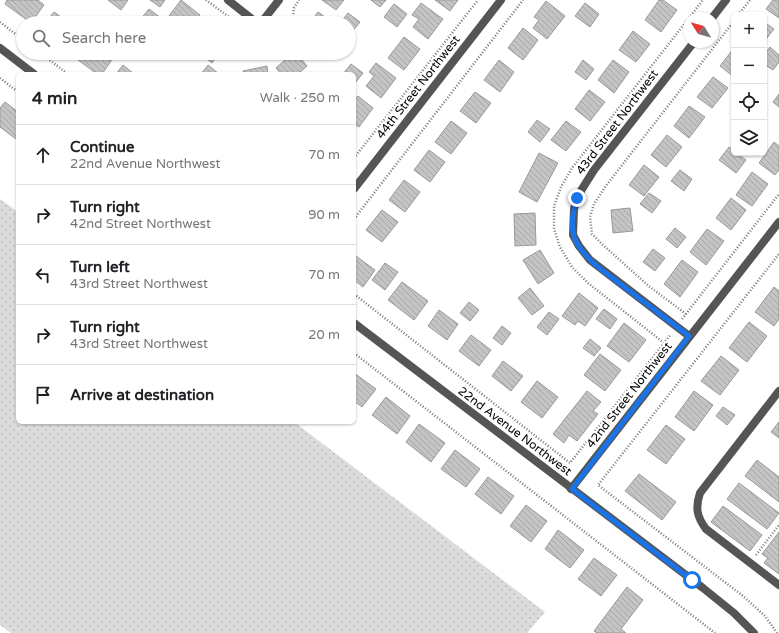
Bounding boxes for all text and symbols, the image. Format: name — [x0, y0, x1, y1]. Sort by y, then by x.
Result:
north arrow — [683, 12, 719, 48]
map controls — [731, 12, 767, 156]
button: + — [731, 12, 767, 48]
search box — [16, 16, 356, 60]
icon: search — [30, 27, 52, 49]
text: Search here — [62, 29, 146, 47]
street label: 44th Street Northwest — [373, 32, 463, 141]
button: − — [731, 48, 767, 84]
street label: 43rd Street Northwest — [573, 67, 661, 177]
button: locate — [731, 84, 767, 120]
text: 4 min — [32, 88, 77, 109]
text: Walk · 250 m — [260, 90, 340, 106]
button: layers — [731, 120, 767, 156]
text: Continue — [70, 138, 134, 156]
icon: ahead — [32, 144, 54, 166]
text: 70 m — [308, 147, 340, 163]
text: 22nd Avenue Northwest — [70, 156, 220, 172]
route end — [568, 189, 586, 207]
text: Turn right — [70, 198, 140, 216]
icon: right — [32, 204, 54, 226]
text: 90 m — [308, 207, 340, 223]
text: 42nd Street Northwest — [70, 216, 211, 232]
text: Turn left — [70, 258, 130, 276]
icon: left — [32, 264, 54, 286]
text: 70 m — [308, 267, 340, 283]
text: 43rd Street Northwest — [70, 276, 208, 292]
text: Turn right — [70, 318, 140, 336]
icon: right — [32, 324, 54, 346]
text: 20 m — [308, 327, 340, 343]
text: 43rd Street Northwest — [70, 336, 208, 352]
street label: 42nd Street Northwest — [583, 339, 675, 451]
icon: arrive — [32, 384, 54, 406]
street label: 22nd Avenue Northwest — [455, 384, 575, 479]
text: Arrive at destination — [70, 386, 214, 404]
route start — [683, 571, 701, 589]

